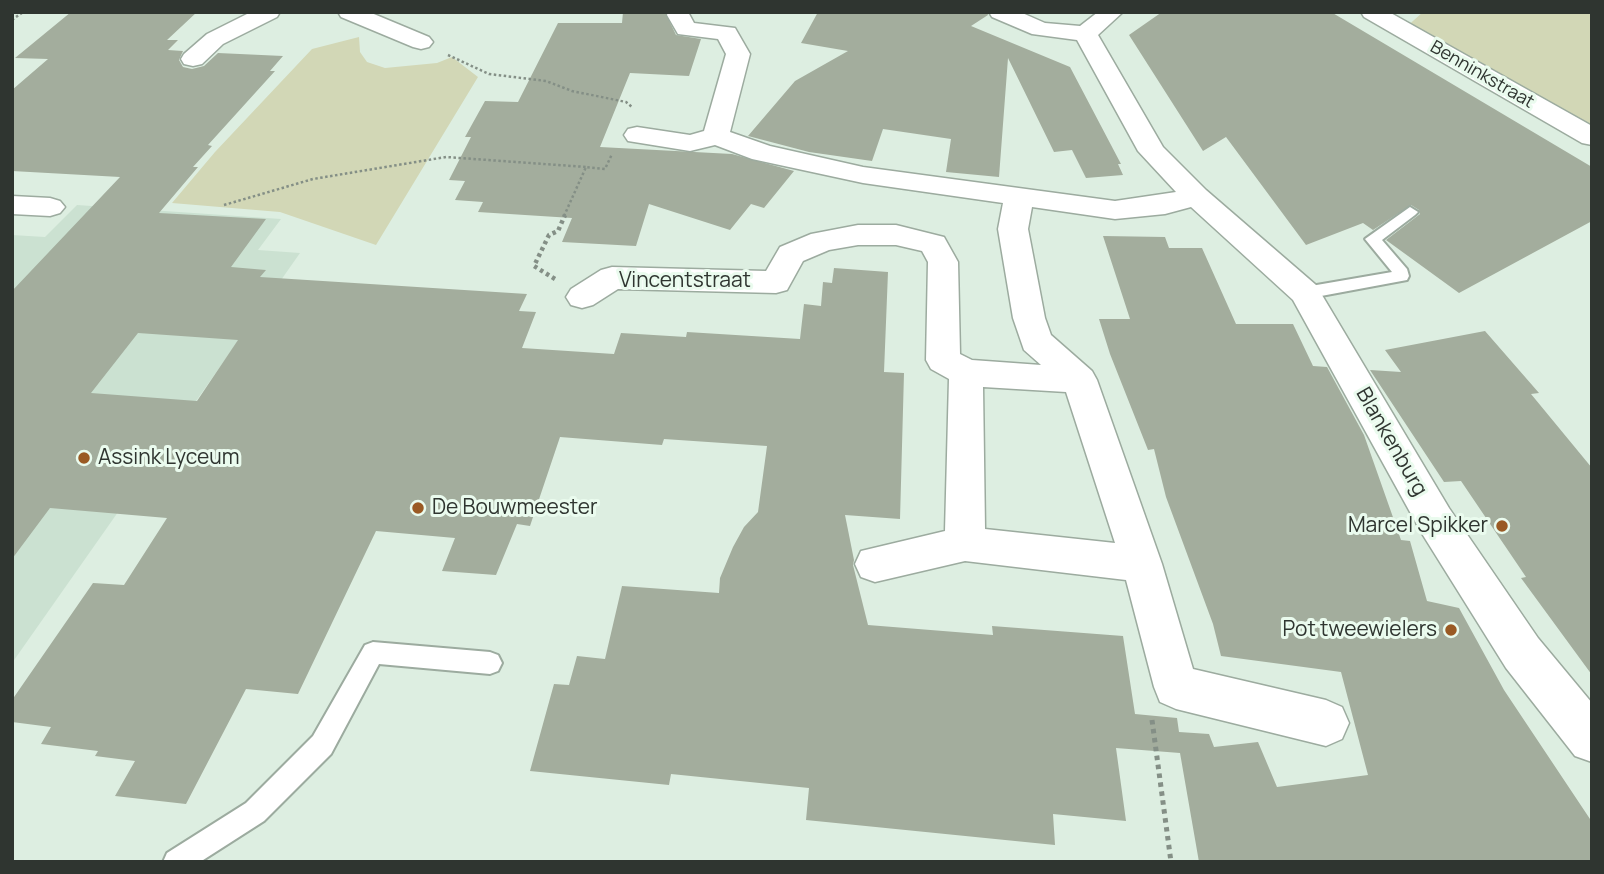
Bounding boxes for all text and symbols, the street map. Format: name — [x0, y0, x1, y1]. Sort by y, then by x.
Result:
street label: Benninkstraat — [1426, 37, 1538, 113]
street label: Vincentstraat — [619, 268, 751, 294]
street label: Blankenburg — [1350, 383, 1432, 501]
place label: Assink Lyceum — [98, 445, 240, 471]
marker: Assink Lyceum — [76, 450, 92, 466]
place label: De Bouwmeester — [432, 495, 598, 521]
marker: De Bouwmeester — [410, 500, 426, 516]
place label: Marcel Spikker — [1348, 513, 1488, 539]
marker: Marcel Spikker — [1494, 518, 1510, 534]
place label: Pot tweewielers — [1282, 617, 1437, 643]
marker: Pot tweewielers — [1443, 622, 1459, 638]

